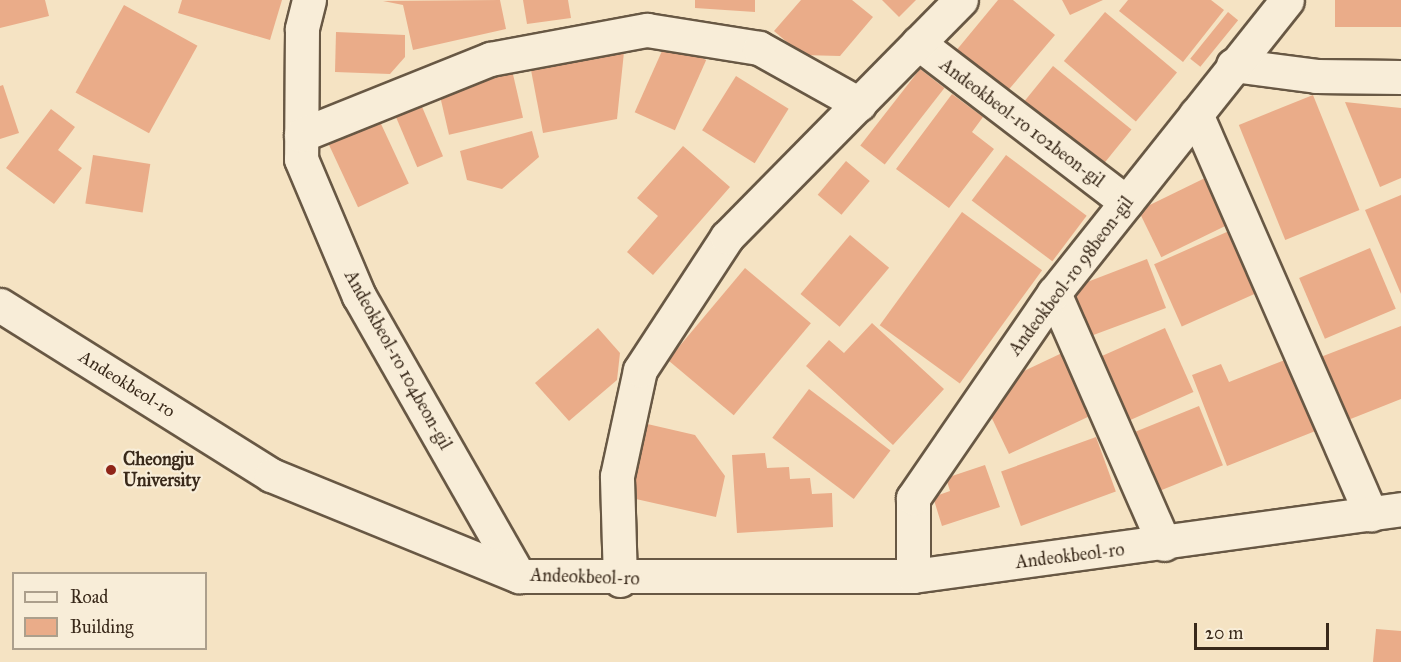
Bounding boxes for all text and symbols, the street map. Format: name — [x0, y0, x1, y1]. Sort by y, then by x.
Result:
street label: Andeokbeol-ro 102beon-gil — [935, 54, 1109, 192]
street label: Andeokbeol-ro 98beon-gil — [1004, 192, 1138, 360]
street label: Andeokbeol-ro 104beon-gil — [340, 267, 456, 453]
street label: Andeokbeol-ro — [75, 346, 179, 422]
place label: Cheongju University — [123, 449, 200, 492]
marker: Cheongju University — [104, 463, 118, 477]
street label: Andeokbeol-ro — [1014, 539, 1126, 573]
street label: Andeokbeol-ro — [530, 564, 640, 590]
legend — [12, 572, 207, 650]
text: Road — [70, 586, 108, 608]
scale bar — [1197, 611, 1332, 649]
text: Building — [70, 616, 133, 638]
text: 20 m — [1205, 622, 1243, 644]

